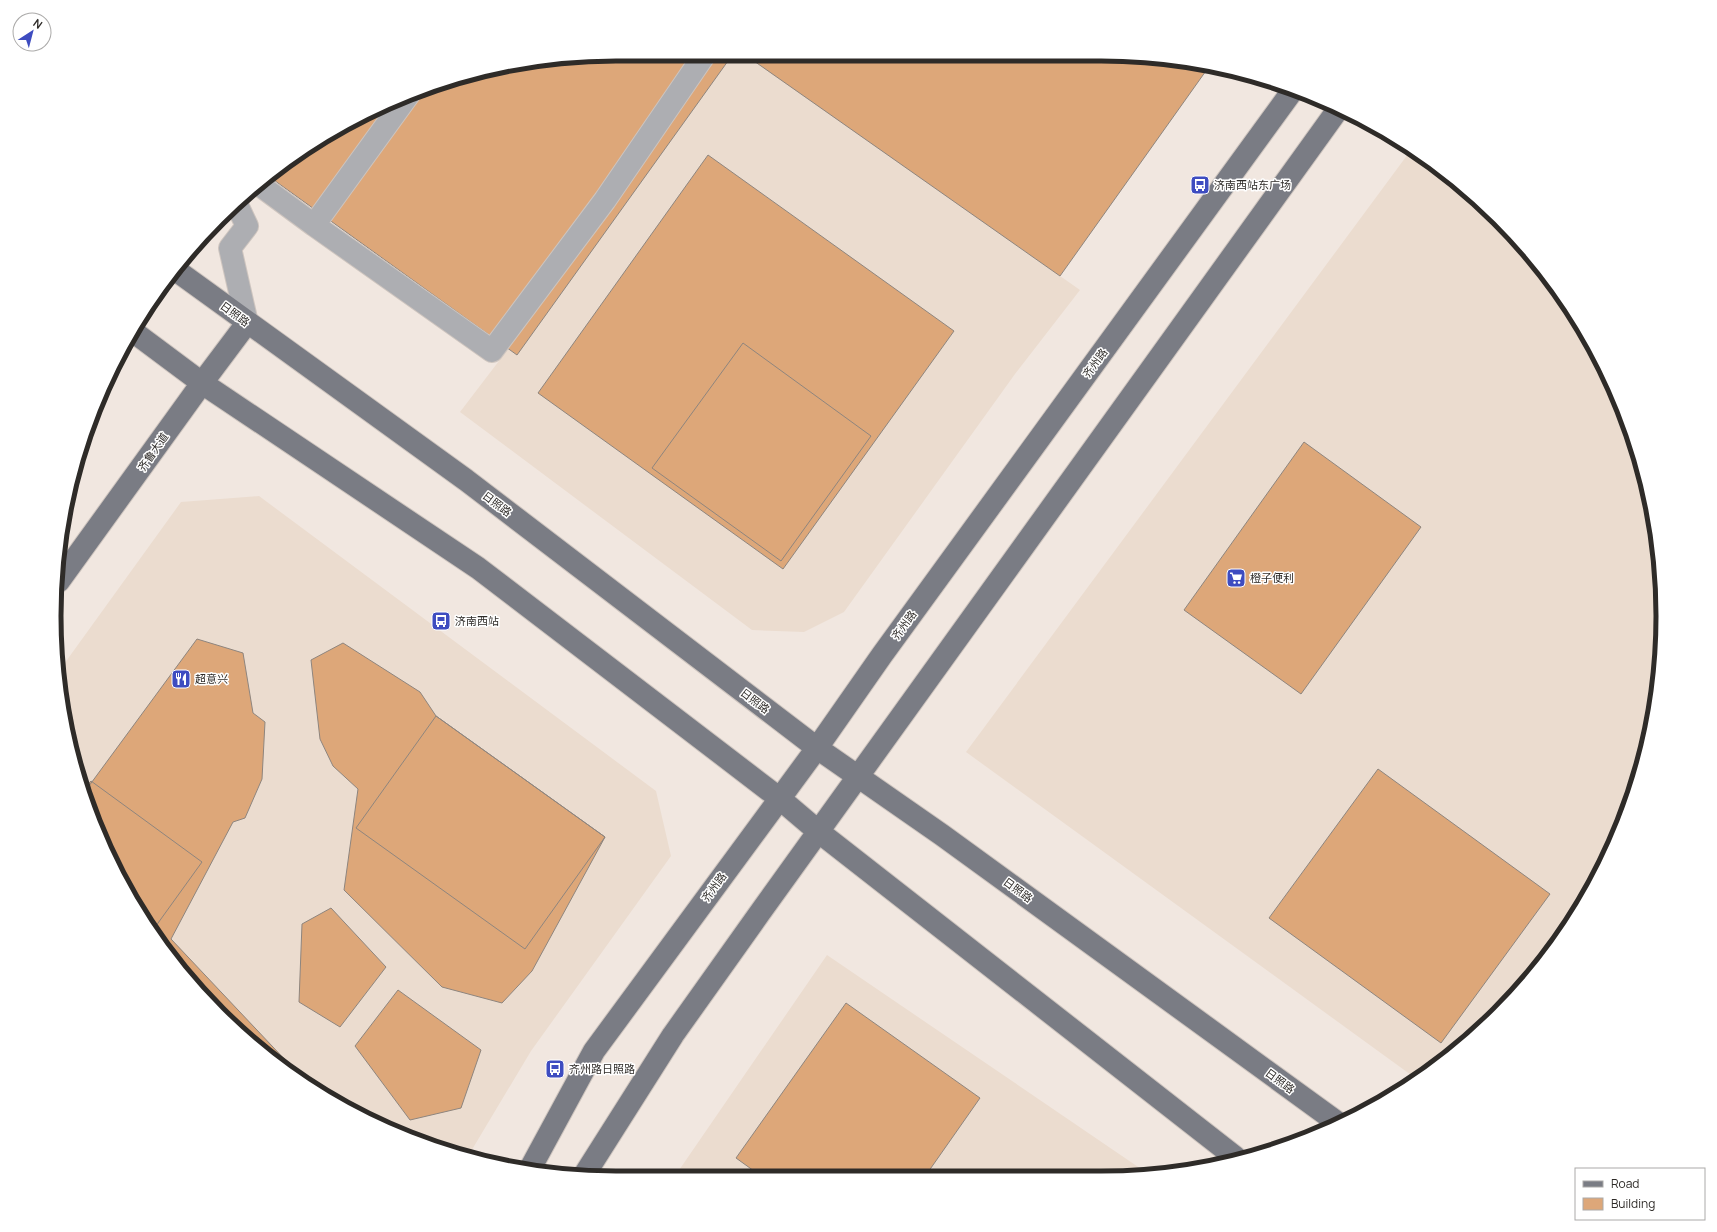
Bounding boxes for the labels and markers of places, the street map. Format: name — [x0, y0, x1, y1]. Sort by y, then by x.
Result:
bus stop icon: 济南西站东广场 — [1189, 174, 1211, 196]
place label: 济南西站东广场 — [1214, 177, 1291, 192]
supermarket icon: 橙子便利 — [1225, 567, 1247, 589]
place label: 橙子便利 — [1250, 570, 1294, 585]
bus stop icon: 济南西站 — [430, 610, 452, 632]
place label: 济南西站 — [455, 613, 499, 628]
restaurant icon: 超意兴 — [170, 668, 192, 690]
place label: 超意兴 — [195, 671, 228, 686]
bus stop icon: 齐州路日照路 — [544, 1058, 566, 1080]
place label: 齐州路日照路 — [569, 1061, 635, 1076]

